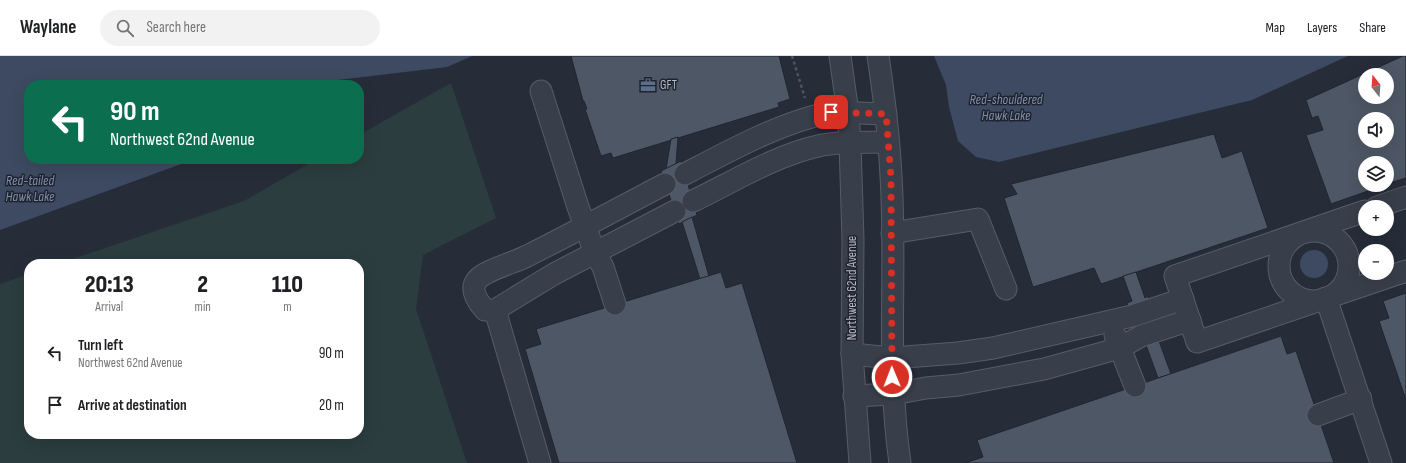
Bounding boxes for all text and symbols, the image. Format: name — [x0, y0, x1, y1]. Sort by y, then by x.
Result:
search box — [100, 10, 380, 46]
text: Waylane — [20, 16, 76, 39]
icon: search — [114, 17, 136, 39]
text: Search here — [146, 18, 206, 37]
text: Map — [1265, 19, 1285, 36]
text: Layers — [1307, 19, 1337, 36]
text: Share — [1359, 19, 1386, 36]
north arrow — [1358, 68, 1394, 104]
map controls — [1358, 68, 1394, 280]
office icon: GFT — [639, 76, 657, 94]
place label: GFT — [660, 77, 677, 93]
water label: Red-shouldered Hawk Lake — [969, 91, 1044, 124]
text: 90 m — [110, 95, 160, 128]
pin — [814, 95, 848, 129]
icon: left — [44, 96, 96, 148]
icon: arrive — [820, 101, 842, 123]
button: sound — [1358, 112, 1394, 148]
text: Northwest 62nd Avenue — [110, 129, 255, 150]
button: layers — [1358, 156, 1394, 192]
water label: Red-tailed Hawk Lake — [6, 172, 55, 205]
button: + — [1358, 200, 1394, 236]
street label: Northwest 62nd Avenue — [844, 236, 860, 340]
button: − — [1358, 244, 1394, 280]
text: 20:13 — [85, 270, 134, 299]
text: 2 — [197, 270, 208, 299]
text: 110 — [272, 270, 303, 299]
text: Arrival — [95, 299, 123, 315]
text: min — [195, 299, 211, 315]
text: m — [283, 299, 292, 315]
text: Turn left — [78, 336, 123, 355]
icon: left — [44, 342, 66, 364]
text: 90 m — [319, 344, 344, 363]
text: Northwest 62nd Avenue — [78, 355, 183, 371]
position arrow — [871, 356, 913, 398]
icon: arrive — [44, 394, 66, 416]
text: Arrive at destination — [78, 396, 187, 415]
text: 20 m — [319, 396, 344, 415]

